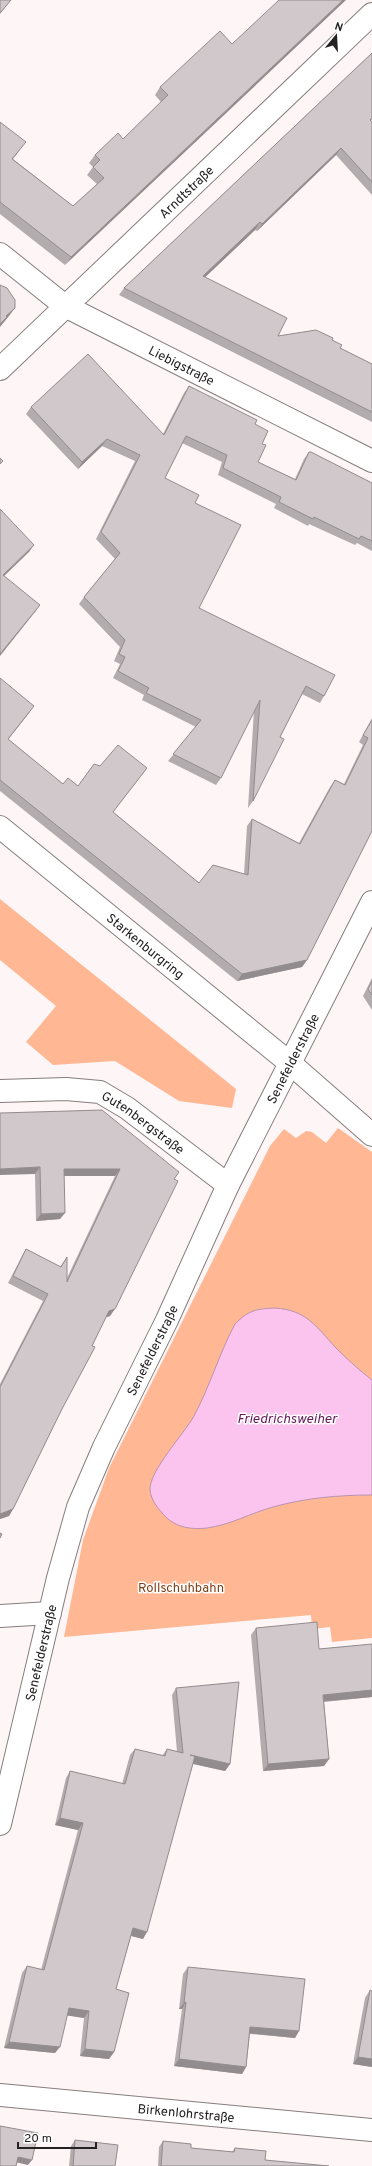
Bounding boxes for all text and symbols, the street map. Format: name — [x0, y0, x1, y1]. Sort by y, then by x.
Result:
north arrow — [316, 16, 356, 56]
text: N — [333, 20, 345, 35]
street label: Arndtstraße — [157, 163, 218, 223]
street label: Liebigstraße — [145, 343, 216, 390]
street label: Starkenburgring — [102, 911, 187, 984]
street label: Senefelderstraße — [265, 1011, 324, 1107]
street label: Gutenbergstraße — [98, 1089, 187, 1159]
street label: Senefelderstraße — [125, 1303, 183, 1399]
water label: Friedrichsweiher — [237, 1411, 339, 1428]
park label: Rollschuhbahn — [138, 1581, 224, 1597]
street label: Senefelderstraße — [23, 1603, 61, 1703]
street label: Birkenlohrstraße — [137, 2102, 235, 2127]
scale bar — [18, 2124, 96, 2150]
text: 20 m — [24, 2131, 52, 2147]

